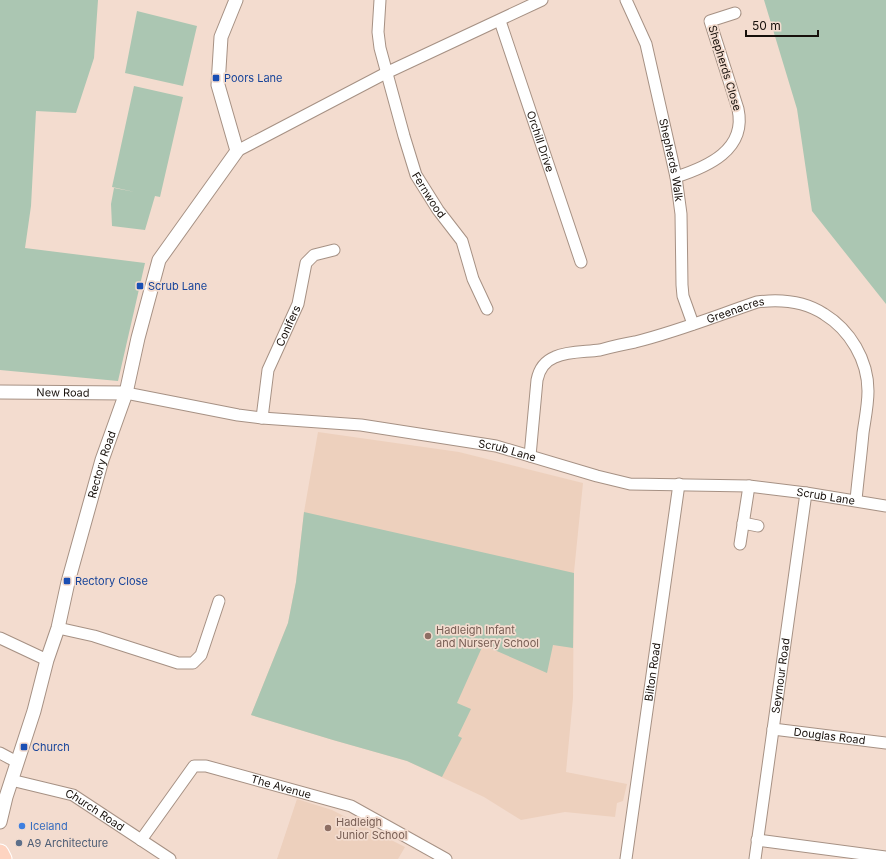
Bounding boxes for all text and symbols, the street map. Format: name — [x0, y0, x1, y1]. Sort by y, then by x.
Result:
scale bar — [746, 12, 818, 38]
text: 50 m — [752, 18, 781, 33]
street label: Shepherds Close — [705, 24, 745, 112]
place label: Poors Lane — [224, 71, 283, 85]
marker: Poors Lane — [211, 73, 221, 83]
street label: Orchill Drive — [524, 109, 557, 174]
street label: Shepherds Walk — [656, 117, 686, 202]
street label: Fernwood — [409, 169, 449, 221]
place label: Scrub Lane — [148, 279, 207, 293]
marker: Scrub Lane — [135, 281, 145, 291]
street label: Greenacres — [705, 294, 765, 326]
street label: Conifers — [273, 303, 304, 349]
street label: New Road — [36, 385, 90, 400]
street label: Rectory Road — [85, 429, 119, 500]
street label: Scrub Lane — [477, 436, 538, 465]
street label: Scrub Lane — [796, 485, 856, 508]
place label: Rectory Close — [75, 574, 148, 588]
marker: Rectory Close — [62, 576, 72, 586]
place label: Hadleigh Infant and Nursery School — [436, 623, 539, 650]
marker: Hadleigh Infant and Nursery School — [423, 631, 433, 641]
street label: Seymour Road — [768, 637, 793, 714]
street label: Bilton Road — [641, 642, 664, 702]
street label: Douglas Road — [793, 725, 866, 747]
place label: Church — [32, 740, 70, 754]
marker: Church — [19, 742, 29, 752]
street label: The Avenue — [250, 772, 313, 802]
street label: Church Road — [64, 786, 127, 834]
place label: Hadleigh Junior School — [336, 815, 407, 842]
place label: Iceland — [30, 819, 68, 833]
marker: Iceland — [17, 821, 27, 831]
marker: Hadleigh Junior School — [323, 823, 333, 833]
place label: A9 Architecture — [27, 836, 108, 850]
marker: A9 Architecture — [14, 838, 24, 848]

